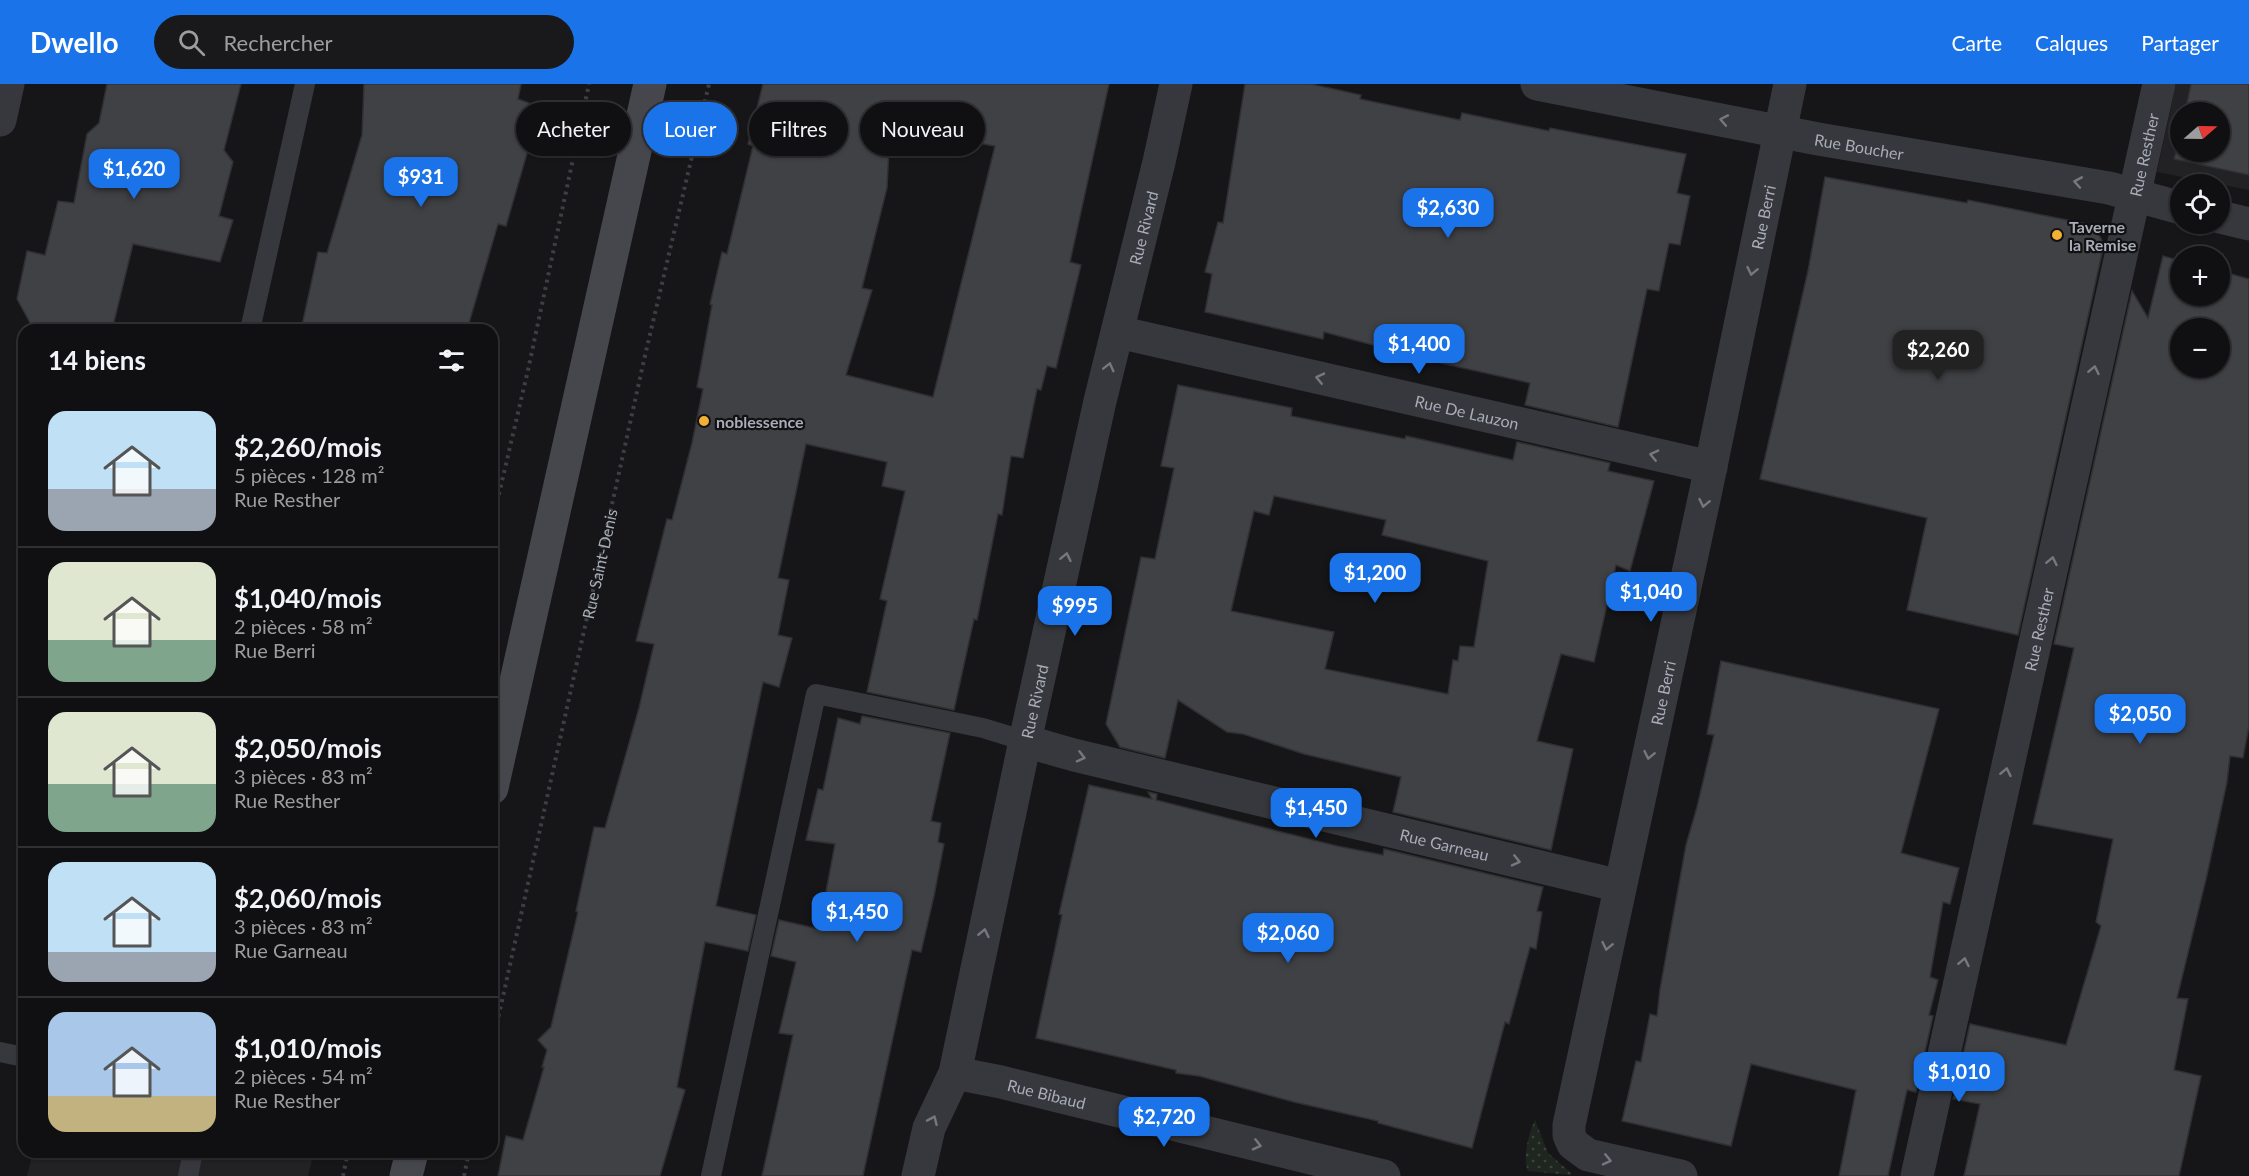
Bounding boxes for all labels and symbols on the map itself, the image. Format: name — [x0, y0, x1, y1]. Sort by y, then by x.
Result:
north arrow — [2170, 102, 2230, 162]
street label: Rue Resther — [2125, 111, 2162, 198]
one-way arrow — [1719, 114, 1729, 127]
street label: Rue Boucher — [1813, 129, 1905, 163]
pin: $1,620 — [85, 149, 183, 200]
pin: $931 — [385, 157, 457, 208]
one-way arrow — [2073, 177, 2082, 189]
street label: Rue Berri — [1747, 183, 1778, 251]
pin: $2,630 — [1399, 188, 1497, 239]
street label: Rue Rivard — [1124, 189, 1161, 267]
place label: Taverne la Remise — [2069, 217, 2137, 254]
marker: Taverne la Remise — [2050, 228, 2064, 242]
one-way arrow — [1746, 266, 1759, 276]
pin: $1,400 — [1370, 324, 1468, 375]
pin: $2,260 — [1889, 330, 1987, 381]
one-way arrow — [1101, 362, 1114, 372]
one-way arrow — [2087, 366, 2100, 376]
one-way arrow — [1316, 373, 1326, 386]
street label: Rue De Lauzon — [1413, 390, 1521, 432]
place label: noblessence — [716, 412, 804, 431]
marker: noblessence — [697, 414, 711, 428]
one-way arrow — [1649, 450, 1659, 463]
one-way arrow — [1698, 498, 1711, 508]
street label: Rue Saint-Denis — [577, 507, 620, 621]
one-way arrow — [1059, 553, 1072, 563]
pin: $1,200 — [1326, 553, 1424, 604]
one-way arrow — [2045, 556, 2058, 566]
pin: $1,040 — [1602, 572, 1700, 623]
pin: $995 — [1039, 586, 1111, 637]
street label: Rue Resther — [2020, 586, 2057, 673]
street label: Rue Berri — [1646, 659, 1678, 727]
street label: Rue Rivard — [1016, 662, 1051, 740]
pin: $2,050 — [2091, 694, 2189, 745]
one-way arrow — [1075, 750, 1086, 762]
one-way arrow — [1643, 750, 1656, 760]
one-way arrow — [1998, 767, 2011, 777]
pin: $1,450 — [1267, 788, 1365, 839]
street label: Rue Garneau — [1398, 824, 1491, 864]
one-way arrow — [1511, 853, 1521, 866]
pin: $1,450 — [808, 892, 906, 943]
pin: $2,060 — [1239, 913, 1337, 964]
one-way arrow — [977, 928, 990, 938]
one-way arrow — [1602, 940, 1615, 950]
one-way arrow — [1956, 957, 1969, 967]
pin: $1,010 — [1910, 1052, 2008, 1103]
street label: Rue Bibaud — [1006, 1074, 1088, 1112]
pin: $2,720 — [1115, 1097, 1213, 1148]
one-way arrow — [926, 1115, 938, 1126]
one-way arrow — [1251, 1137, 1261, 1150]
one-way arrow — [1602, 1152, 1612, 1165]

